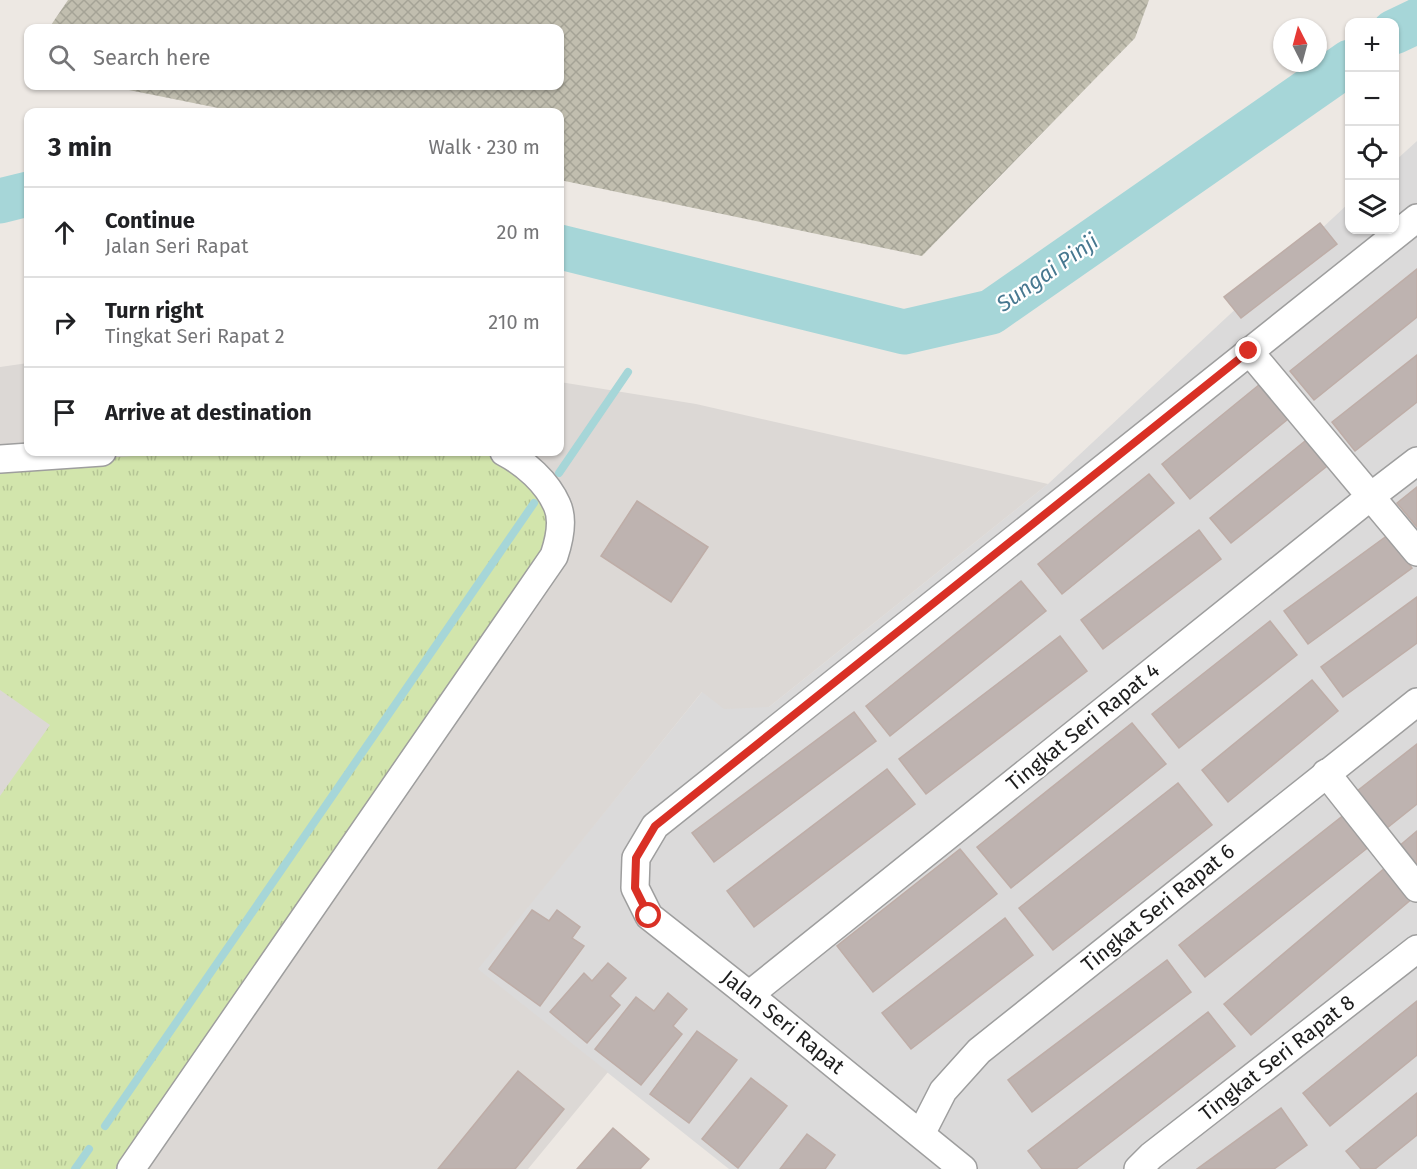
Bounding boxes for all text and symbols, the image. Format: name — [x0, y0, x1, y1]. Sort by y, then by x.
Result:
north arrow — [1273, 18, 1327, 72]
map controls — [1345, 18, 1399, 234]
button: + — [1345, 18, 1399, 72]
search box — [24, 24, 564, 90]
icon: search — [45, 41, 78, 74]
text: Search here — [93, 44, 211, 71]
button: − — [1345, 72, 1399, 126]
button: locate — [1345, 126, 1399, 180]
text: 3 min — [48, 132, 112, 163]
text: Walk · 230 m — [429, 135, 540, 159]
button: layers — [1345, 180, 1399, 234]
text: Continue — [105, 207, 195, 234]
icon: ahead — [48, 216, 81, 249]
text: 20 m — [497, 220, 540, 244]
water label: Sungai Pinji — [990, 227, 1103, 318]
text: Jalan Seri Rapat — [105, 234, 248, 258]
text: Turn right — [105, 297, 204, 324]
icon: right — [48, 306, 81, 339]
text: 210 m — [488, 310, 540, 334]
text: Tingkat Seri Rapat 2 — [105, 324, 285, 348]
route end — [1235, 337, 1261, 363]
icon: arrive — [48, 396, 81, 429]
text: Arrive at destination — [105, 399, 312, 426]
street label: Tingkat Seri Rapat 4 — [1001, 657, 1165, 797]
street label: Tingkat Seri Rapat 6 — [1076, 838, 1240, 978]
route start — [635, 902, 661, 928]
street label: Jalan Seri Rapat — [716, 964, 850, 1080]
street label: Tingkat Seri Rapat 8 — [1194, 989, 1360, 1127]

